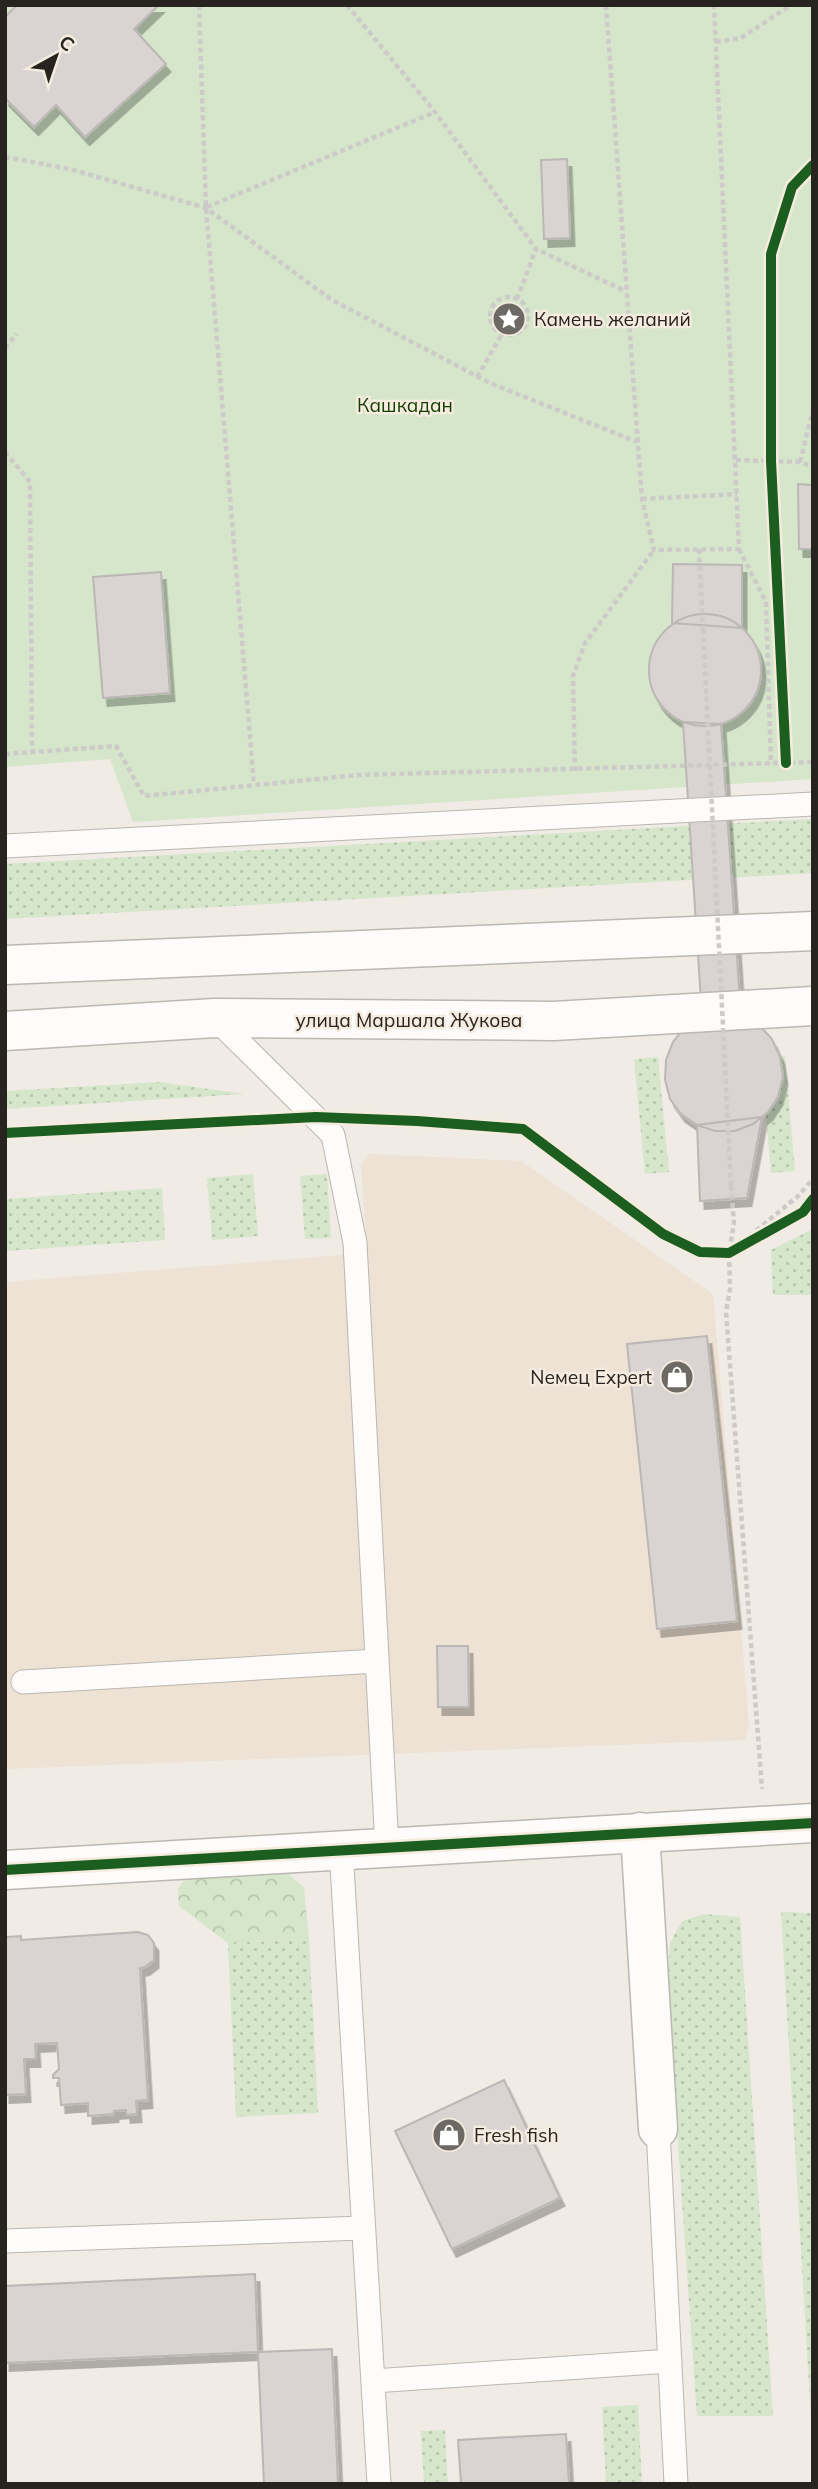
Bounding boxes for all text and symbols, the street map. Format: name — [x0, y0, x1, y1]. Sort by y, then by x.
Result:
north arrow — [21, 21, 91, 91]
text: С — [54, 30, 80, 56]
place icon: Камень желаний — [490, 300, 528, 338]
place label: Камень желаний — [534, 307, 691, 331]
park label: Кашкадан — [357, 393, 453, 417]
street label: улица Маршала Жукова — [296, 1008, 522, 1032]
shop icon: Nемец Expert — [658, 1358, 696, 1396]
place label: Nемец Expert — [530, 1365, 652, 1389]
shop icon: Fresh fish — [430, 2116, 468, 2154]
place label: Fresh fish — [474, 2123, 559, 2147]

